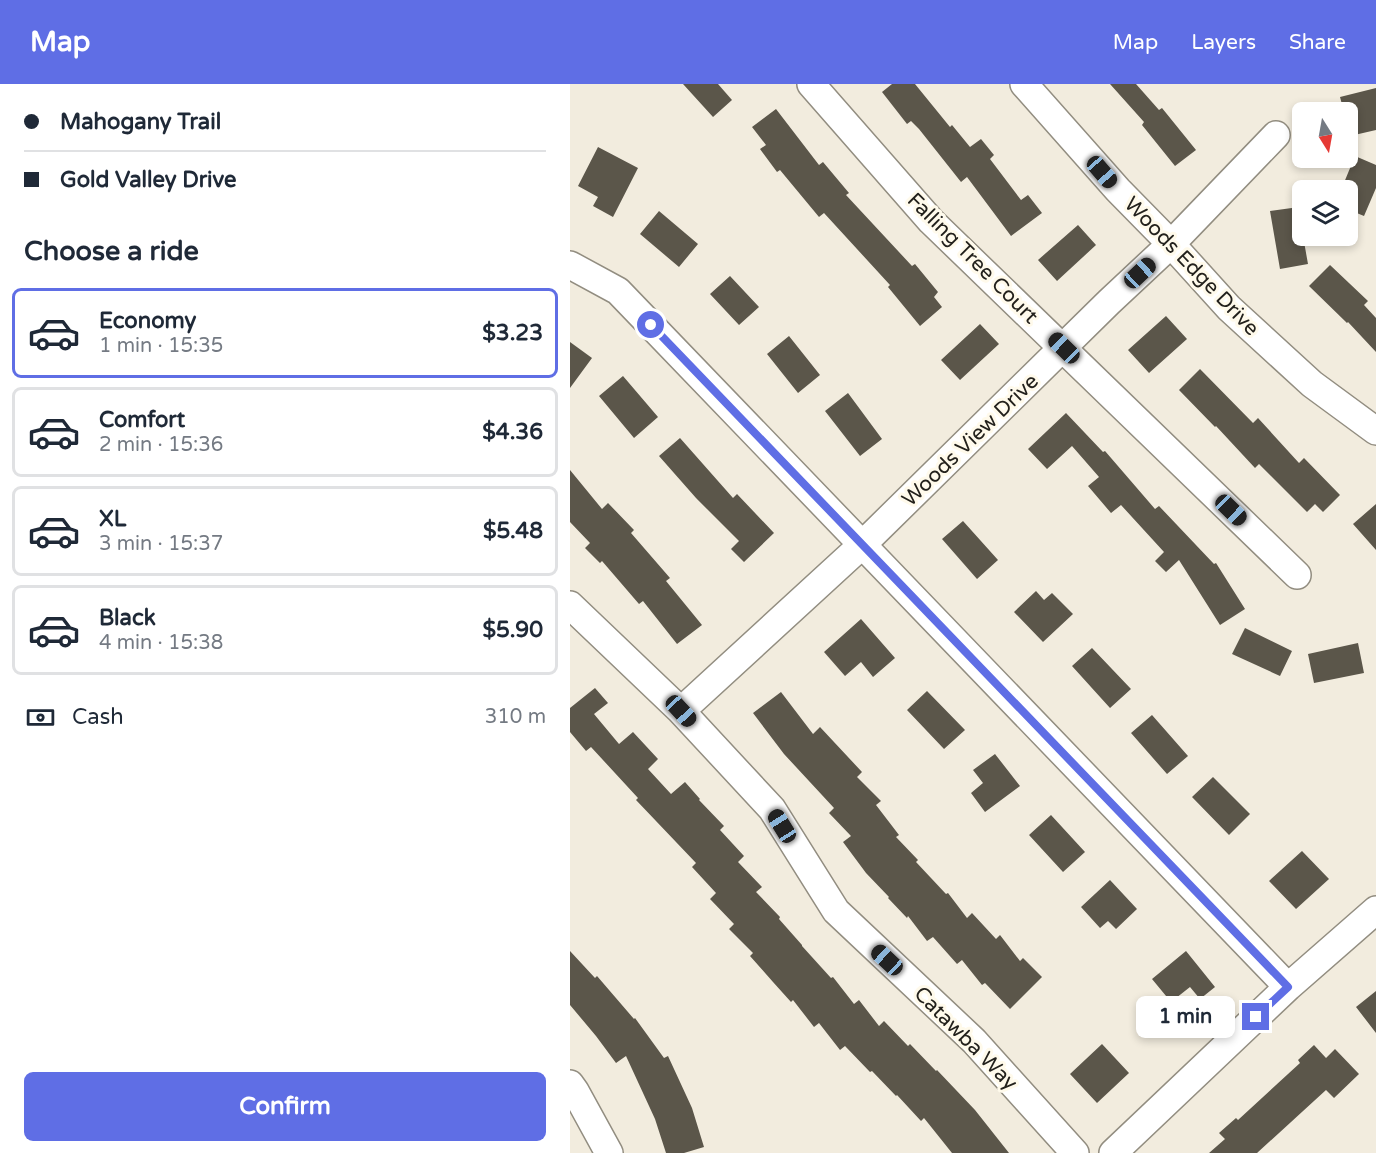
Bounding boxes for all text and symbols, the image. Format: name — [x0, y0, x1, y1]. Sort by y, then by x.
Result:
text: Map — [30, 25, 90, 59]
text: Map — [1113, 30, 1158, 55]
text: Layers — [1191, 30, 1256, 55]
text: Share — [1289, 30, 1346, 55]
north arrow — [1292, 102, 1358, 168]
map controls — [1292, 102, 1358, 246]
text: Mahogany Trail — [60, 109, 221, 135]
car — [1083, 153, 1121, 191]
text: Gold Valley Drive — [60, 167, 237, 193]
button: layers — [1292, 180, 1358, 246]
street label: Falling Tree Court — [902, 188, 1043, 329]
street label: Woods Edge Drive — [1119, 192, 1264, 341]
text: Choose a ride — [24, 235, 199, 268]
car — [1121, 254, 1159, 292]
icon: car — [27, 306, 81, 360]
text: Economy — [99, 308, 196, 334]
route start — [637, 311, 664, 338]
text: $3.23 — [482, 320, 543, 346]
car — [1045, 329, 1083, 367]
text: 1 min · 15:35 — [99, 334, 223, 358]
street label: Woods View Drive — [897, 369, 1044, 512]
icon: car — [27, 405, 81, 459]
text: Comfort — [99, 407, 185, 433]
text: $4.36 — [482, 419, 543, 445]
text: 2 min · 15:36 — [99, 433, 223, 457]
car — [1212, 491, 1250, 529]
icon: car — [27, 504, 81, 558]
text: XL — [99, 506, 126, 532]
text: $5.48 — [483, 518, 543, 544]
text: 3 min · 15:37 — [99, 532, 223, 556]
icon: car — [27, 603, 81, 657]
text: Black — [99, 605, 156, 631]
text: $5.90 — [482, 617, 543, 643]
text: 4 min · 15:38 — [99, 631, 223, 655]
car — [662, 692, 700, 730]
icon: cash — [24, 701, 57, 734]
text: Cash — [72, 704, 124, 730]
text: 310 m — [485, 705, 546, 729]
car — [765, 806, 799, 846]
car — [868, 941, 906, 979]
street label: Catawba Way — [909, 981, 1023, 1095]
callout: 1 min — [1136, 996, 1235, 1038]
route end — [1242, 1003, 1269, 1030]
text: 1 min — [1159, 1005, 1212, 1029]
button: Confirm — [24, 1072, 546, 1141]

